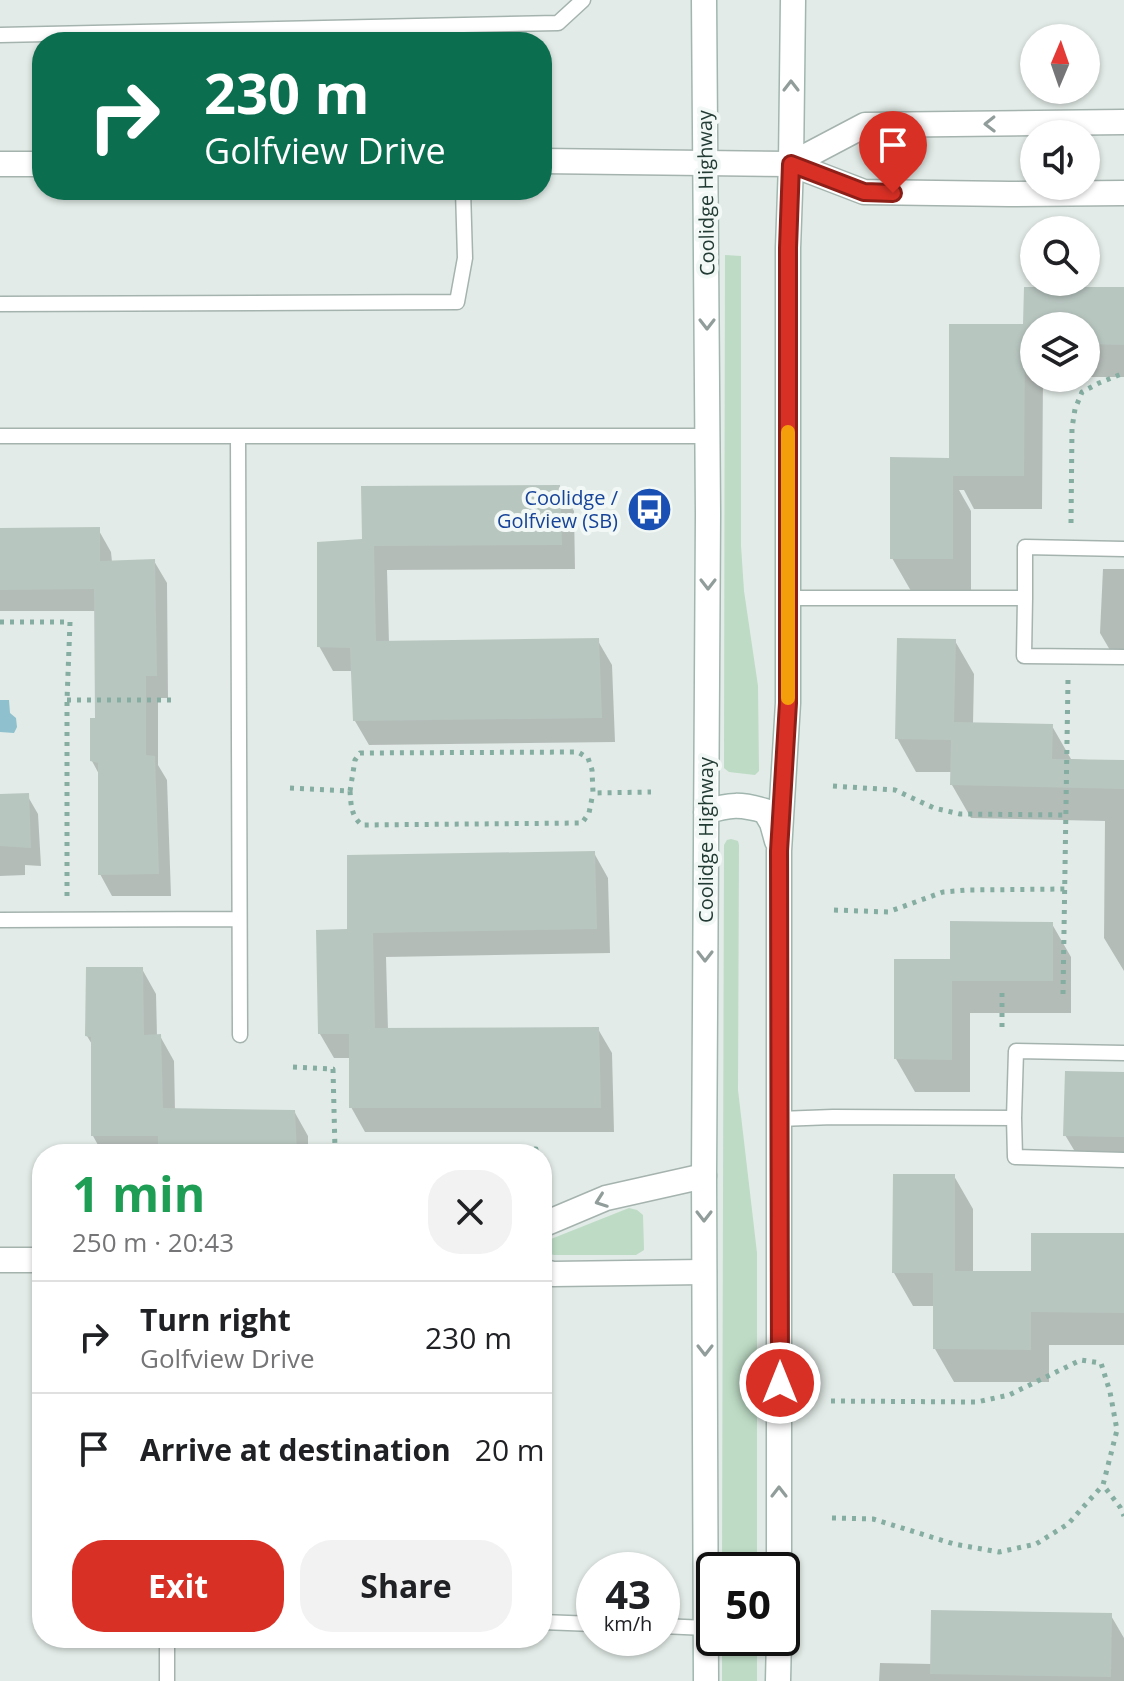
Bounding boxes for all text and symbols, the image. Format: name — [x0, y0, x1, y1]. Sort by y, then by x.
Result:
north arrow — [1020, 24, 1100, 104]
map controls — [1020, 24, 1100, 392]
text: 230 m — [204, 54, 370, 130]
icon: right — [72, 64, 176, 168]
one-way arrow — [782, 79, 800, 92]
street label: Coolidge Highway — [691, 109, 720, 276]
pin — [859, 111, 927, 193]
one-way arrow — [983, 115, 996, 132]
button: sound — [1020, 120, 1100, 200]
icon: arrive — [871, 123, 915, 167]
text: Golfview Drive — [204, 126, 446, 175]
button: search — [1020, 216, 1100, 296]
button: layers — [1020, 312, 1100, 392]
one-way arrow — [698, 318, 716, 331]
place label: Coolidge / Golfview (SB) — [497, 484, 619, 534]
bus stop icon: Coolidge / Golfview (SB) — [625, 485, 673, 533]
one-way arrow — [699, 578, 717, 591]
street label: Coolidge Highway — [692, 756, 719, 923]
one-way arrow — [697, 950, 714, 963]
text: 1 min — [72, 1161, 205, 1226]
button: close — [428, 1170, 512, 1254]
one-way arrow — [595, 1191, 609, 1207]
one-way arrow — [695, 1210, 713, 1223]
text: 250 m · 20:43 — [72, 1224, 234, 1260]
text: Turn right — [140, 1299, 291, 1340]
icon: right — [72, 1315, 116, 1359]
text: 230 m — [425, 1317, 512, 1358]
text: Golfview Drive — [140, 1340, 315, 1376]
position arrow — [738, 1341, 822, 1425]
one-way arrow — [696, 1344, 714, 1357]
icon: arrive — [72, 1427, 116, 1471]
text: Arrive at destination — [140, 1429, 451, 1470]
text: 20 m — [475, 1429, 545, 1470]
one-way arrow — [770, 1485, 788, 1498]
button: Exit — [72, 1540, 284, 1632]
button: Share — [300, 1540, 512, 1632]
speed limit sign: 50 — [696, 1552, 800, 1656]
text: 43 — [605, 1566, 651, 1621]
text: km/h — [604, 1610, 652, 1637]

